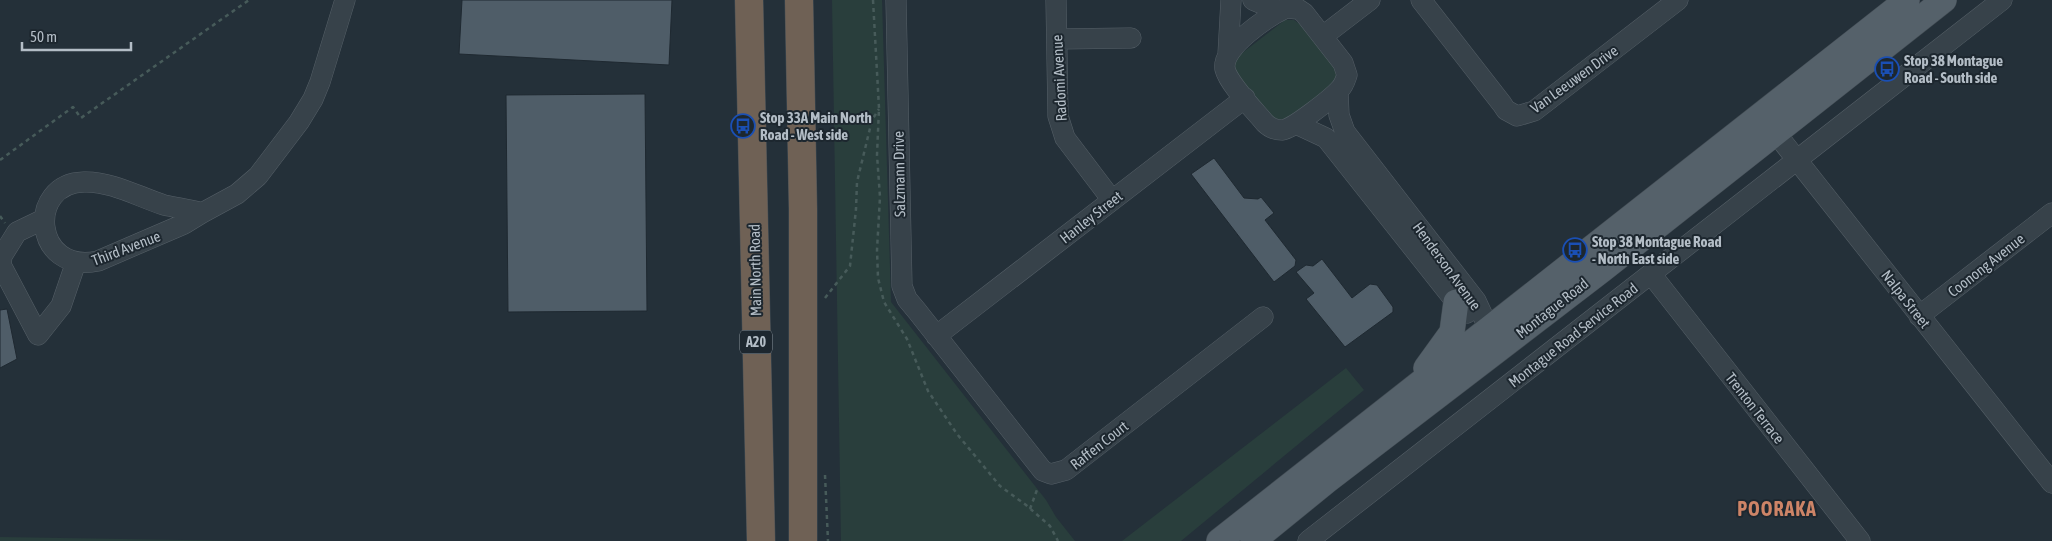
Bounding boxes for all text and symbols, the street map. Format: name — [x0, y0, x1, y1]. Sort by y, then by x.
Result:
scale bar — [22, 20, 131, 52]
text: 50 m — [30, 28, 57, 45]
street label: Radomi Avenue — [1048, 34, 1070, 122]
street label: Van Leeuwen Drive — [1527, 41, 1621, 116]
place label: Stop 38 Montague Road - South side — [1904, 52, 2003, 86]
bus stop icon: Stop 38 Montague Road - South side — [1874, 56, 1900, 82]
place label: Stop 33A Main North Road - West side — [760, 109, 872, 143]
bus stop icon: Stop 33A Main North Road - West side — [730, 113, 756, 139]
street label: Salzmann Drive — [890, 131, 908, 217]
street label: Hanley Street — [1056, 187, 1126, 247]
street label: Henderson Avenue — [1409, 219, 1485, 313]
street label: Main North Road — [746, 224, 764, 316]
street label: Third Avenue — [89, 227, 163, 269]
street label: Coonong Avenue — [1944, 230, 2028, 300]
place label: Stop 38 Montague Road - North East side — [1592, 233, 1722, 267]
bus stop icon: Stop 38 Montague Road - North East side — [1562, 237, 1588, 263]
street label: Nalpa Street — [1878, 267, 1934, 331]
street label: Montague Road — [1513, 275, 1591, 341]
street label: Montague Road Service Road — [1505, 279, 1641, 391]
road number: A20 — [740, 331, 772, 354]
street label: Trenton Terrace — [1722, 369, 1788, 447]
street label: Raffen Court — [1067, 417, 1131, 473]
district label: POORAKA — [1737, 497, 1817, 520]

